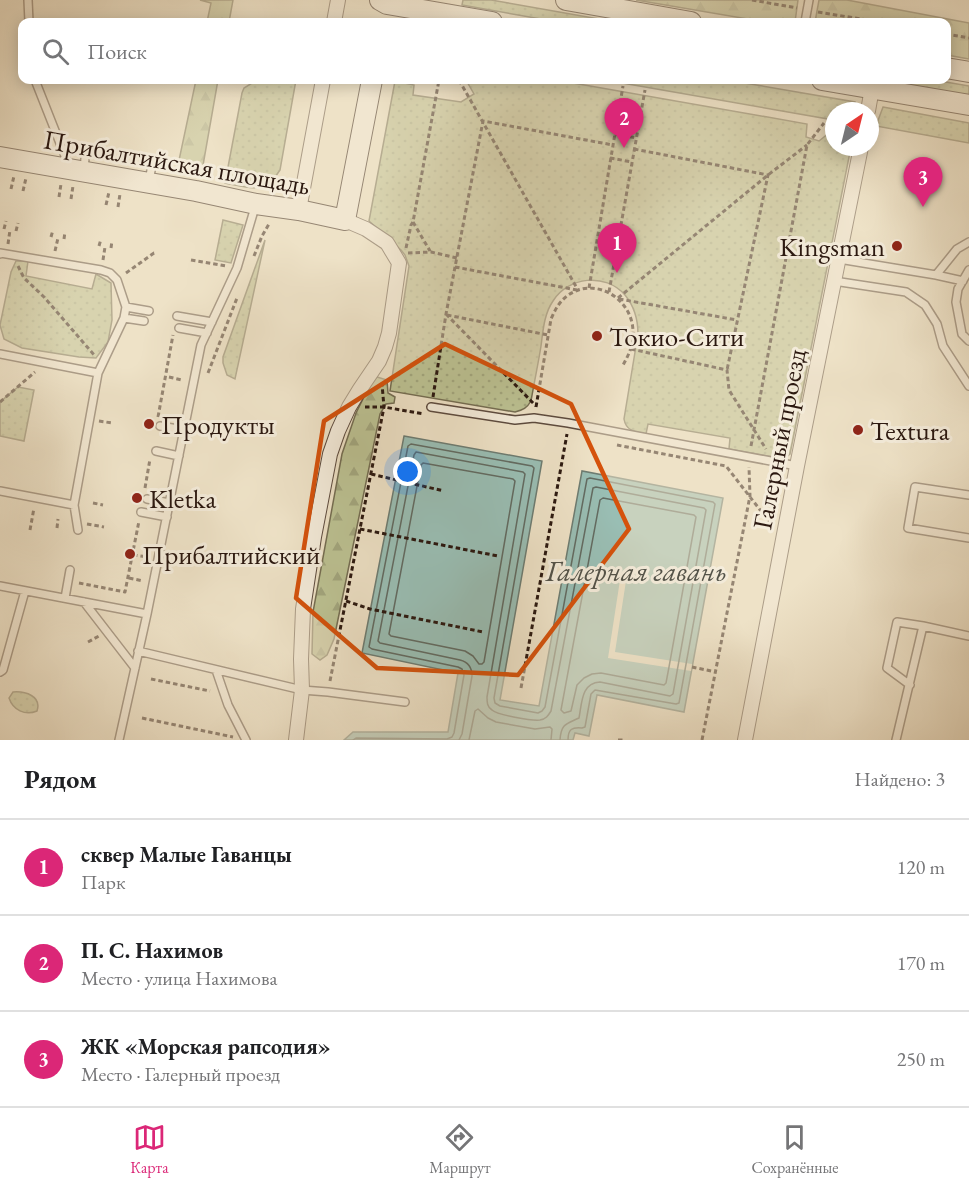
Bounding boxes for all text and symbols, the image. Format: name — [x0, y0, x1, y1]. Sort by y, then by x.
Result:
search box — [18, 18, 951, 84]
icon: search — [39, 35, 72, 68]
text: Поиск — [87, 37, 147, 66]
pin: 2 — [604, 98, 644, 148]
north arrow — [825, 102, 879, 156]
street label: Прибалтийская площадь — [41, 121, 313, 203]
pin: 3 — [904, 158, 942, 207]
pin: 1 — [598, 224, 636, 273]
place label: Kingsman — [779, 229, 885, 264]
marker: Kingsman — [890, 239, 904, 253]
place label: Токио-Сити — [609, 319, 744, 354]
marker: Токио-Сити — [590, 329, 604, 343]
street label: Галерный проезд — [744, 346, 814, 532]
place label: Продукты — [161, 407, 275, 442]
place label: Textura — [870, 413, 950, 448]
marker: Продукты — [142, 417, 156, 431]
marker: Textura — [851, 423, 865, 437]
your location — [393, 457, 422, 486]
place label: Kletka — [149, 481, 217, 516]
marker: Kletka — [130, 491, 144, 505]
place label: Прибалтийский — [142, 537, 320, 572]
marker: Прибалтийский — [123, 547, 137, 561]
water label: Галерная гавань — [544, 553, 727, 589]
text: Рядом — [24, 762, 97, 796]
text: Найдено: 3 — [854, 766, 945, 792]
text: сквер Малые Гаванцы — [81, 840, 292, 869]
text: 1 — [38, 854, 49, 880]
text: 120 m — [897, 854, 945, 880]
text: Парк — [81, 869, 125, 895]
text: П. С. Нахимов — [81, 936, 223, 965]
text: 2 — [38, 950, 49, 976]
text: 170 m — [897, 950, 945, 976]
text: Место · улица Нахимова — [81, 965, 277, 991]
text: ЖК «Морская рапсодия» — [81, 1032, 330, 1061]
text: 3 — [38, 1046, 49, 1072]
text: 250 m — [897, 1046, 945, 1072]
text: Место · Галерный проезд — [81, 1061, 280, 1087]
tab: Карта — [130, 1121, 169, 1178]
tab: Маршрут — [429, 1121, 491, 1178]
tab: Сохранённые — [751, 1121, 839, 1178]

